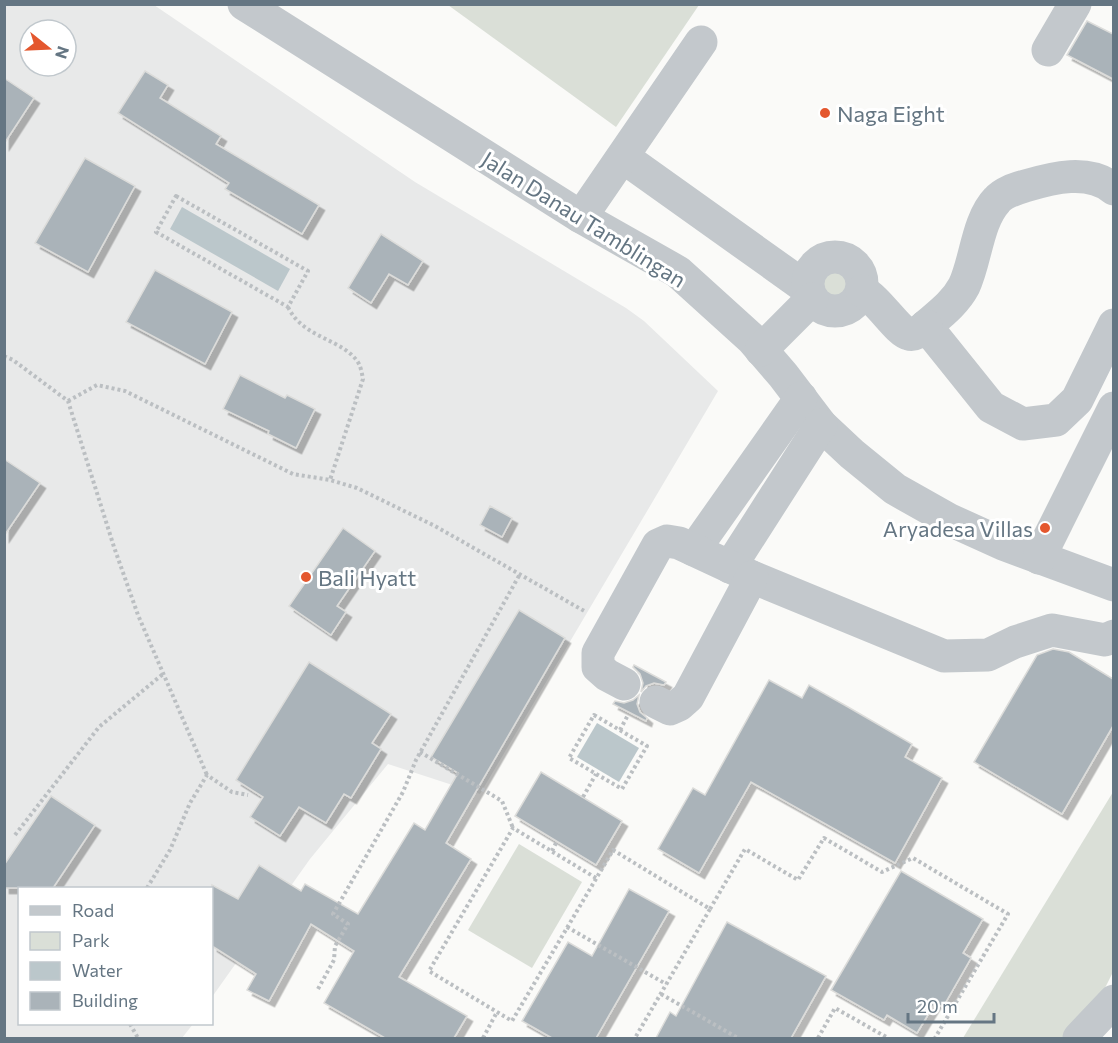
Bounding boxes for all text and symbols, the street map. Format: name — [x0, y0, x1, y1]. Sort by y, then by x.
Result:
north arrow — [18, 18, 78, 78]
text: N — [52, 44, 74, 61]
place label: Naga Eight — [837, 100, 945, 127]
marker: Naga Eight — [818, 106, 832, 120]
street label: Jalan Danau Tamblingan — [477, 145, 691, 293]
place label: Aryadesa Villas — [883, 515, 1033, 542]
marker: Aryadesa Villas — [1038, 521, 1052, 535]
place label: Bali Hyatt — [318, 564, 416, 591]
marker: Bali Hyatt — [299, 570, 313, 584]
legend — [18, 887, 213, 1025]
text: Road — [72, 899, 114, 921]
text: Park — [72, 929, 110, 951]
text: Water — [72, 959, 123, 981]
scale bar — [908, 986, 994, 1024]
text: Building — [72, 989, 138, 1011]
text: 20 m — [917, 995, 958, 1017]

